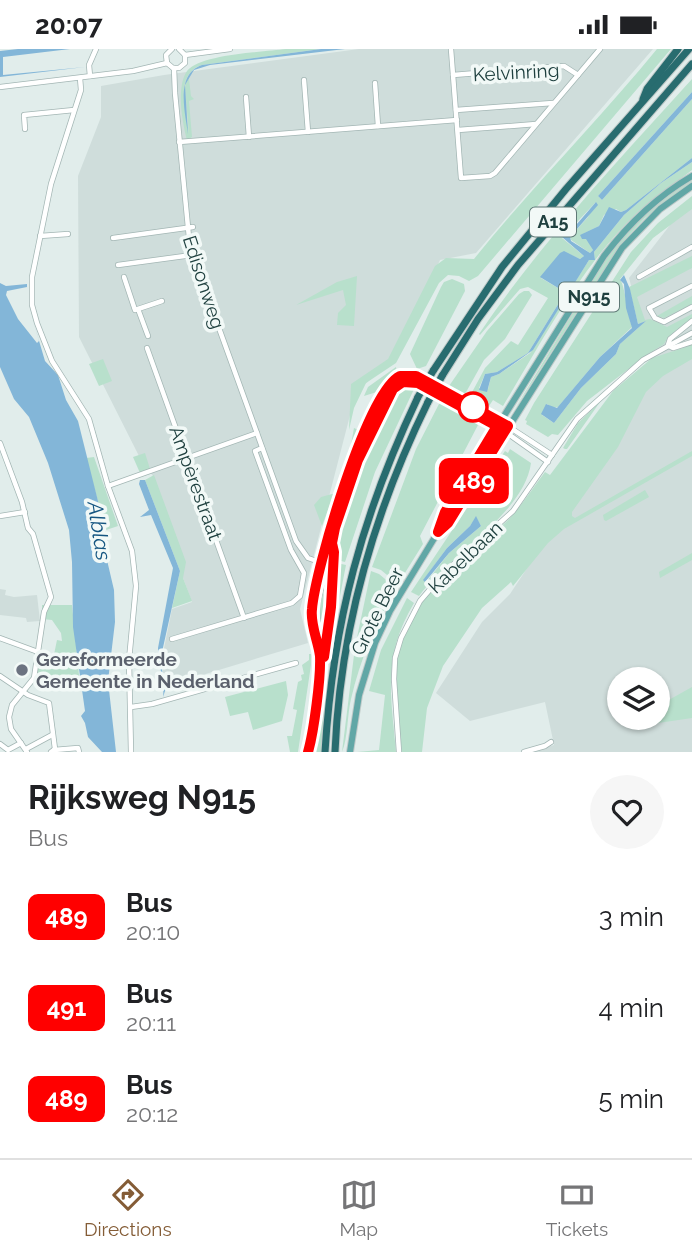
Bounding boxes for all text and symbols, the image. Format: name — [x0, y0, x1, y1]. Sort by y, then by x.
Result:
text: 20:07 — [35, 10, 103, 40]
street label: Kelvinring — [472, 59, 560, 85]
road number: A15 — [530, 207, 576, 237]
street label: Edisonweg — [179, 233, 229, 331]
road number: N915 — [559, 283, 619, 311]
unlabelled marker — [458, 392, 488, 422]
street label: Ampèrestraat — [165, 423, 227, 544]
line badge: 489 — [434, 458, 514, 504]
text: 489 — [453, 466, 495, 495]
water label: Alblas — [82, 499, 117, 562]
street label: Kabelbaan — [423, 516, 507, 598]
street label: Grote Beer — [346, 563, 408, 658]
place label: Gereformeerde Gemeente in Nederland — [36, 648, 254, 692]
marker: Gereformeerde Gemeente in Nederland — [14, 662, 30, 678]
map controls — [607, 667, 670, 730]
button: layers — [607, 667, 670, 730]
button: heart — [590, 775, 664, 849]
text: Rijksweg N915 — [28, 778, 256, 817]
text: Bus — [28, 824, 68, 851]
text: Bus — [126, 888, 173, 918]
text: 489 — [45, 902, 88, 931]
text: 3 min — [599, 902, 664, 932]
text: 20:10 — [126, 918, 180, 945]
text: Bus — [126, 979, 173, 1009]
text: 491 — [47, 993, 86, 1022]
text: 4 min — [598, 993, 664, 1023]
text: 20:11 — [126, 1009, 176, 1036]
text: Bus — [126, 1070, 173, 1100]
text: 489 — [45, 1084, 88, 1113]
text: 5 min — [598, 1084, 664, 1114]
text: 20:12 — [126, 1100, 178, 1127]
tab: Directions — [84, 1176, 172, 1240]
tab: Map — [339, 1176, 378, 1240]
tab: Tickets — [546, 1176, 608, 1240]

